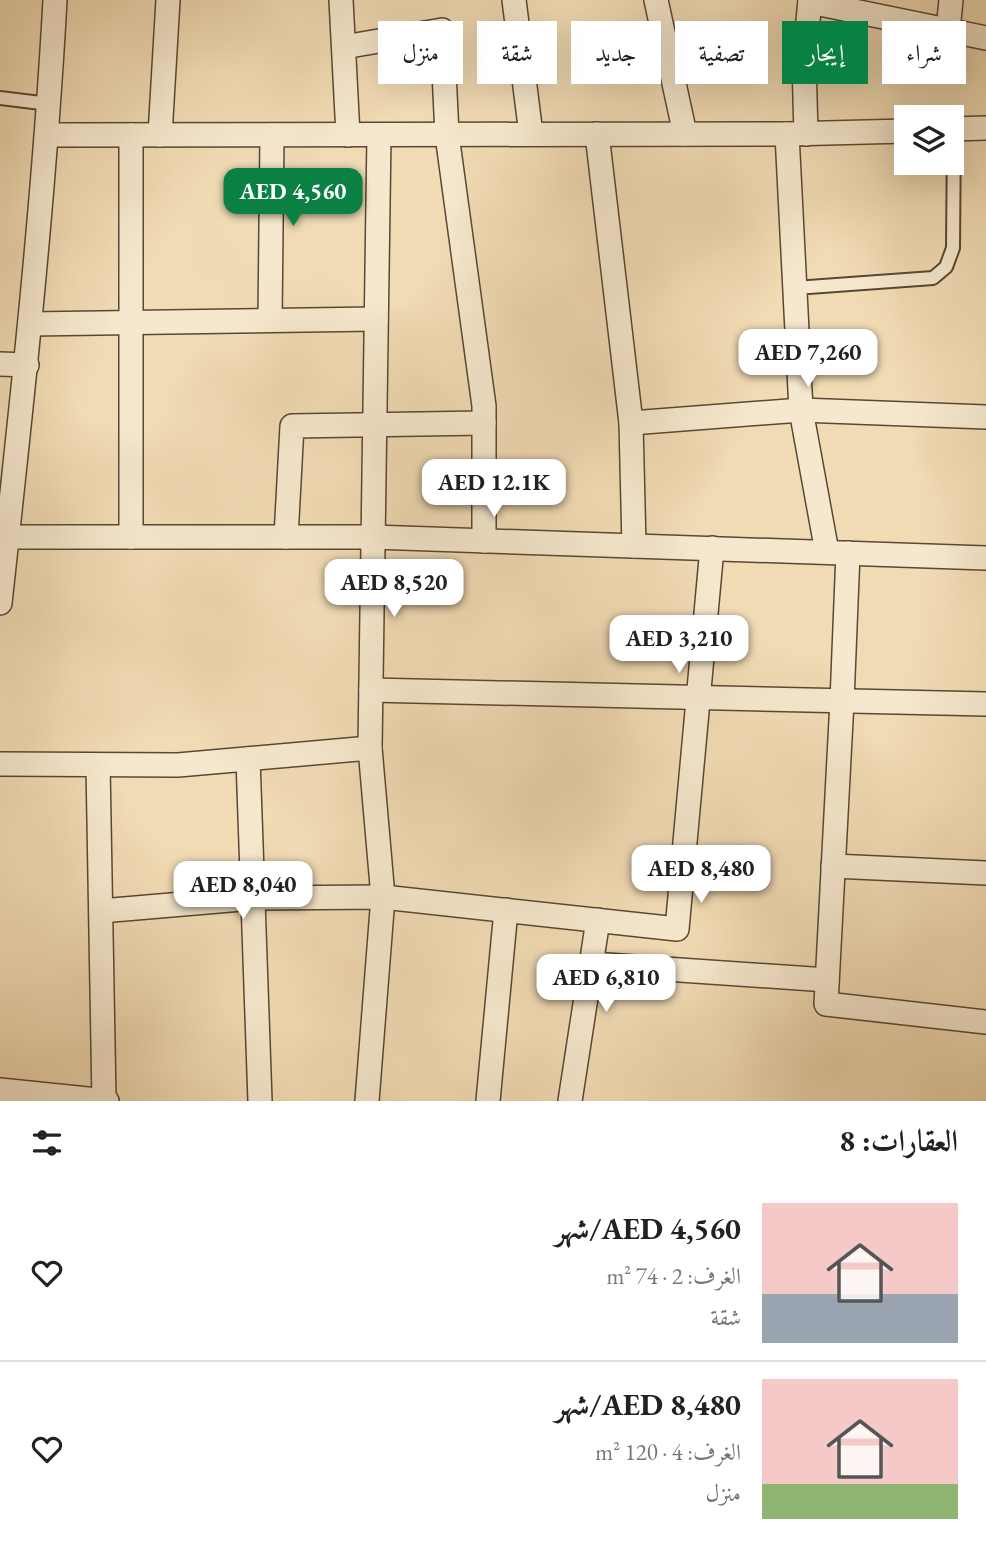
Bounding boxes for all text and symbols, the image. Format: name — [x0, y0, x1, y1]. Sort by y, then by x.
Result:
chip: منزل — [378, 21, 463, 84]
chip: شقة — [477, 21, 557, 84]
chip: جديد — [571, 21, 661, 84]
chip: تصفية — [675, 21, 768, 84]
chip: إيجار — [782, 21, 868, 84]
chip: شراء — [882, 21, 966, 84]
map controls — [894, 105, 964, 175]
button: layers — [894, 105, 964, 175]
pin: AED 4,560 — [213, 168, 373, 228]
text: AED 4,560 — [240, 176, 346, 206]
pin: AED 7,260 — [728, 330, 888, 389]
text: AED 7,260 — [755, 337, 861, 367]
pin: AED 12.1K — [414, 460, 574, 519]
text: AED 12.1K — [438, 467, 550, 497]
pin: AED 8,520 — [314, 560, 474, 619]
text: AED 8,520 — [341, 567, 447, 597]
pin: AED 3,210 — [599, 616, 759, 675]
text: AED 3,210 — [626, 623, 732, 653]
pin: AED 8,480 — [621, 846, 781, 905]
text: AED 8,480 — [648, 853, 754, 883]
pin: AED 8,040 — [163, 862, 323, 921]
text: AED 8,040 — [190, 869, 296, 899]
pin: AED 6,810 — [526, 954, 686, 1014]
text: AED 6,810 — [553, 962, 659, 992]
text: العقارات: 8 — [839, 1121, 958, 1160]
icon: filters — [28, 1124, 66, 1162]
text: AED 4,560/شهر — [555, 1209, 741, 1248]
icon: home — [818, 1231, 902, 1315]
icon: heart — [28, 1254, 66, 1292]
text: الغرف: 2 · 74 m² — [606, 1261, 741, 1291]
text: شقة — [711, 1302, 741, 1332]
text: AED 8,480/شهر — [555, 1385, 741, 1424]
icon: home — [818, 1407, 902, 1491]
icon: heart — [28, 1430, 66, 1468]
text: الغرف: 4 · 120 m² — [595, 1437, 741, 1467]
text: منزل — [706, 1478, 741, 1508]

